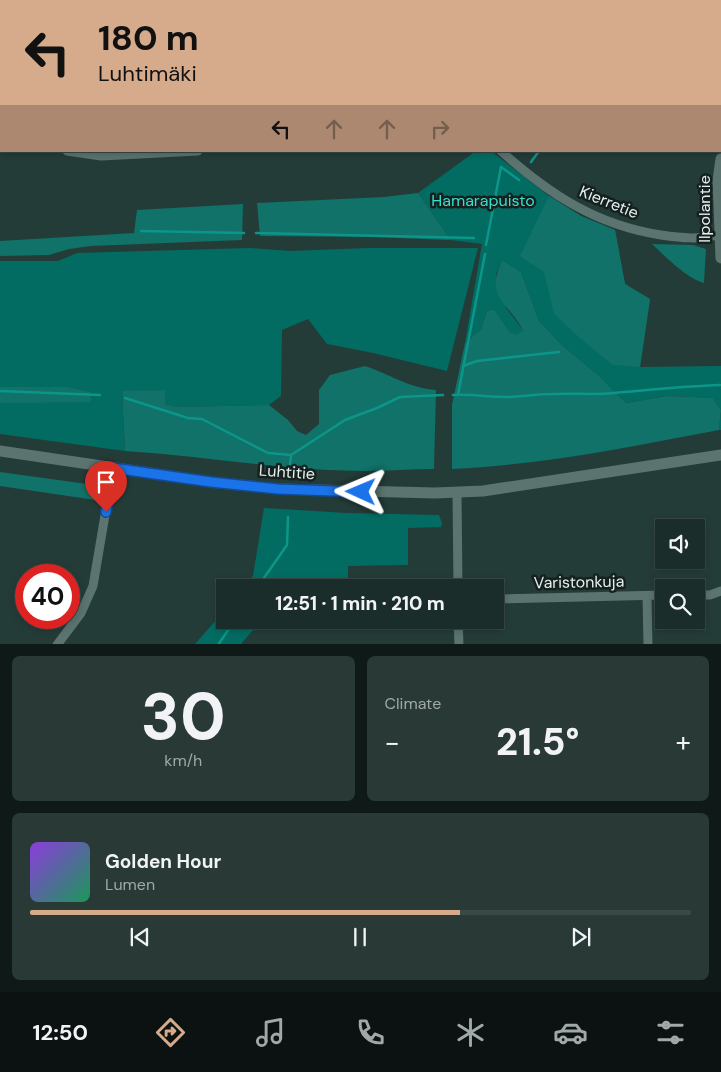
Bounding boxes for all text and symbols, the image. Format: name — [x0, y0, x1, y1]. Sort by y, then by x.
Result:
text: 180 m — [98, 15, 199, 61]
icon: left — [15, 20, 80, 85]
text: Luhtimäki — [98, 59, 197, 88]
icon: left — [267, 115, 295, 143]
icon: ahead — [320, 115, 348, 143]
icon: ahead — [373, 115, 401, 143]
icon: right — [426, 115, 454, 143]
street label: Ilpolantie — [694, 175, 715, 243]
street label: Kierretie — [576, 181, 642, 223]
park label: Hamarapuisto — [431, 190, 535, 211]
street label: Luhtitie — [258, 460, 316, 484]
pin — [85, 461, 127, 512]
position arrow — [334, 465, 386, 517]
icon: arrive — [92, 468, 120, 496]
map controls — [655, 519, 705, 629]
button: sound — [655, 519, 705, 569]
speed limit sign: 40 — [15, 564, 80, 629]
street label: Varistonkuja — [534, 571, 624, 593]
button: search — [655, 579, 705, 629]
text: 12:51 · 1 min · 210 m — [275, 591, 445, 616]
text: 30 — [141, 675, 226, 759]
text: Climate — [385, 693, 441, 714]
text: 21.5° — [496, 717, 579, 767]
text: − — [385, 724, 400, 761]
text: + — [676, 724, 691, 761]
text: km/h — [164, 750, 202, 771]
text: Golden Hour — [105, 849, 221, 874]
text: Lumen — [105, 874, 155, 895]
icon: previous — [126, 923, 154, 951]
icon: pause — [346, 923, 374, 951]
icon: next — [567, 923, 595, 951]
icon: directions — [153, 1015, 188, 1050]
icon: music — [253, 1015, 288, 1050]
icon: phone — [353, 1015, 388, 1050]
icon: climate — [453, 1015, 488, 1050]
icon: car — [553, 1015, 588, 1050]
icon: filters — [653, 1015, 688, 1050]
text: 12:50 — [33, 1018, 88, 1047]

